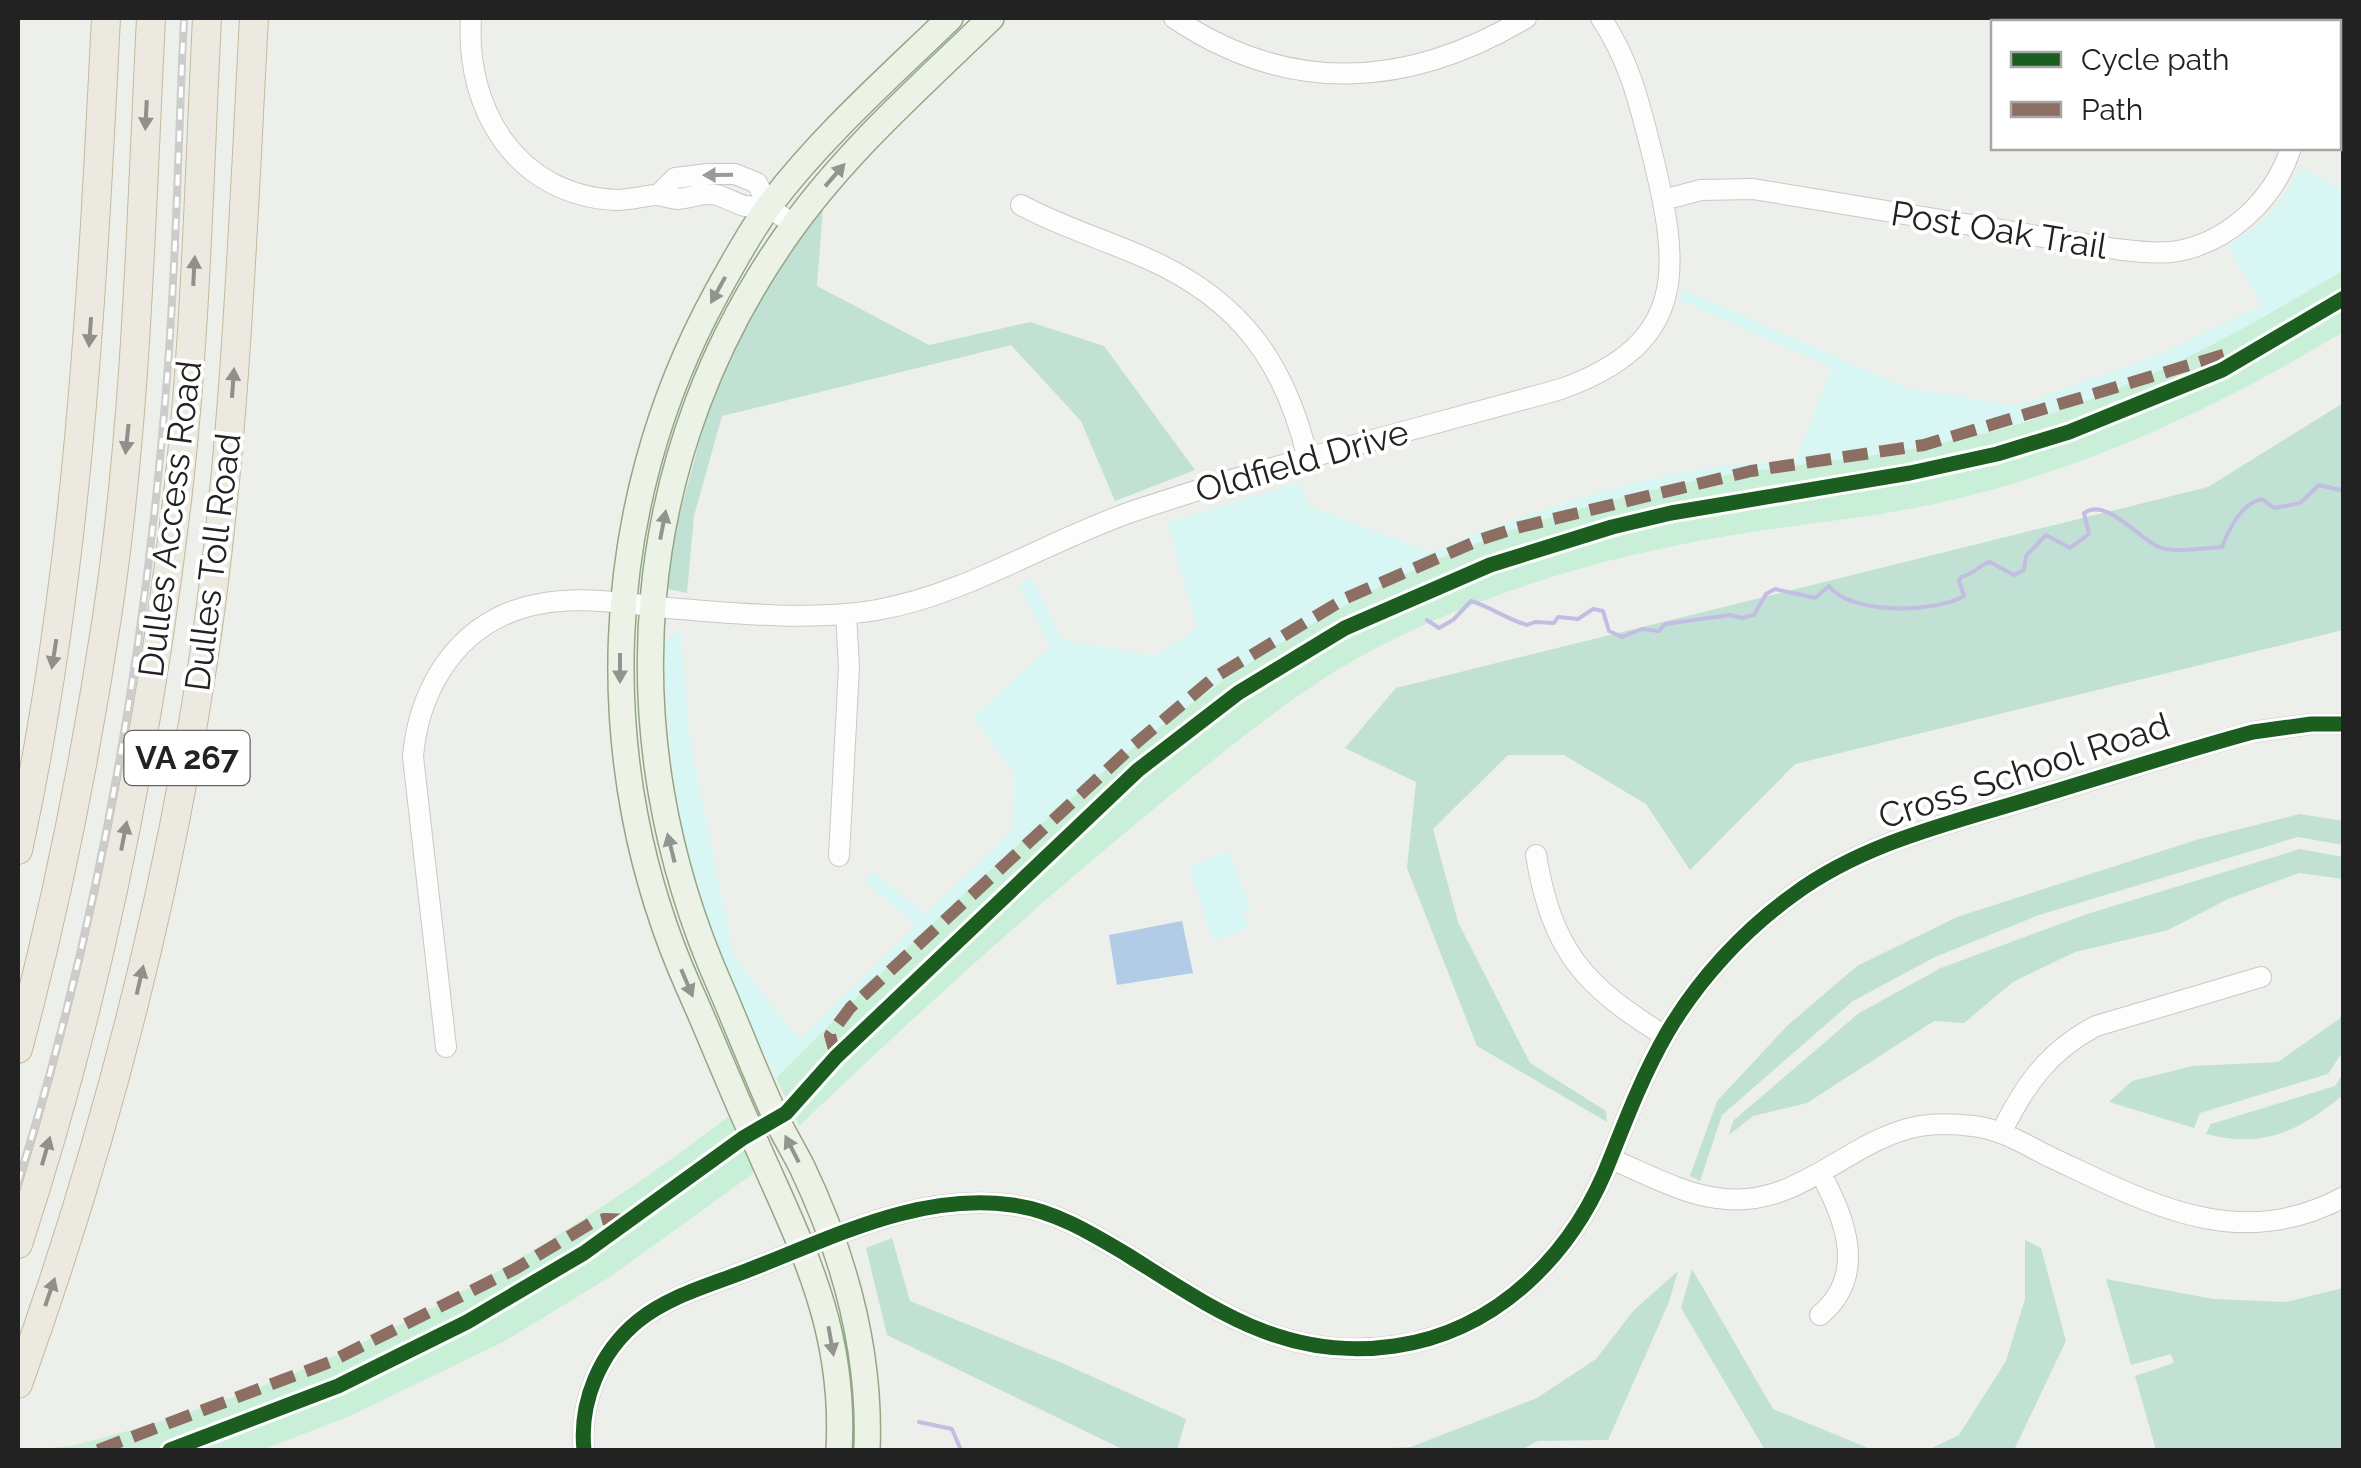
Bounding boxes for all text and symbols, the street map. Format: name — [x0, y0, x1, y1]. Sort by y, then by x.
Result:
legend — [1991, 20, 2341, 150]
text: Cycle path — [2081, 42, 2229, 77]
text: Path — [2081, 92, 2143, 127]
one-way arrow — [138, 99, 154, 131]
one-way arrow — [824, 163, 846, 188]
one-way arrow — [702, 167, 734, 183]
street label: Post Oak Trail — [1888, 192, 2110, 267]
one-way arrow — [186, 254, 202, 286]
one-way arrow — [710, 276, 727, 305]
one-way arrow — [81, 316, 97, 348]
street label: Dulles Access Road — [130, 358, 209, 680]
one-way arrow — [225, 366, 241, 398]
street label: Oldfield Drive — [1191, 411, 1413, 510]
one-way arrow — [118, 424, 134, 456]
street label: Dulles Toll Road — [176, 431, 249, 693]
one-way arrow — [656, 509, 671, 540]
one-way arrow — [46, 639, 61, 671]
one-way arrow — [612, 653, 628, 685]
street label: Cross School Road — [1873, 704, 2174, 837]
road number: VA 267 — [124, 731, 250, 785]
one-way arrow — [117, 820, 133, 851]
one-way arrow — [663, 832, 679, 863]
one-way arrow — [133, 964, 148, 995]
one-way arrow — [679, 969, 695, 998]
one-way arrow — [784, 1134, 801, 1163]
one-way arrow — [39, 1135, 54, 1166]
one-way arrow — [44, 1276, 59, 1306]
one-way arrow — [824, 1326, 840, 1357]

